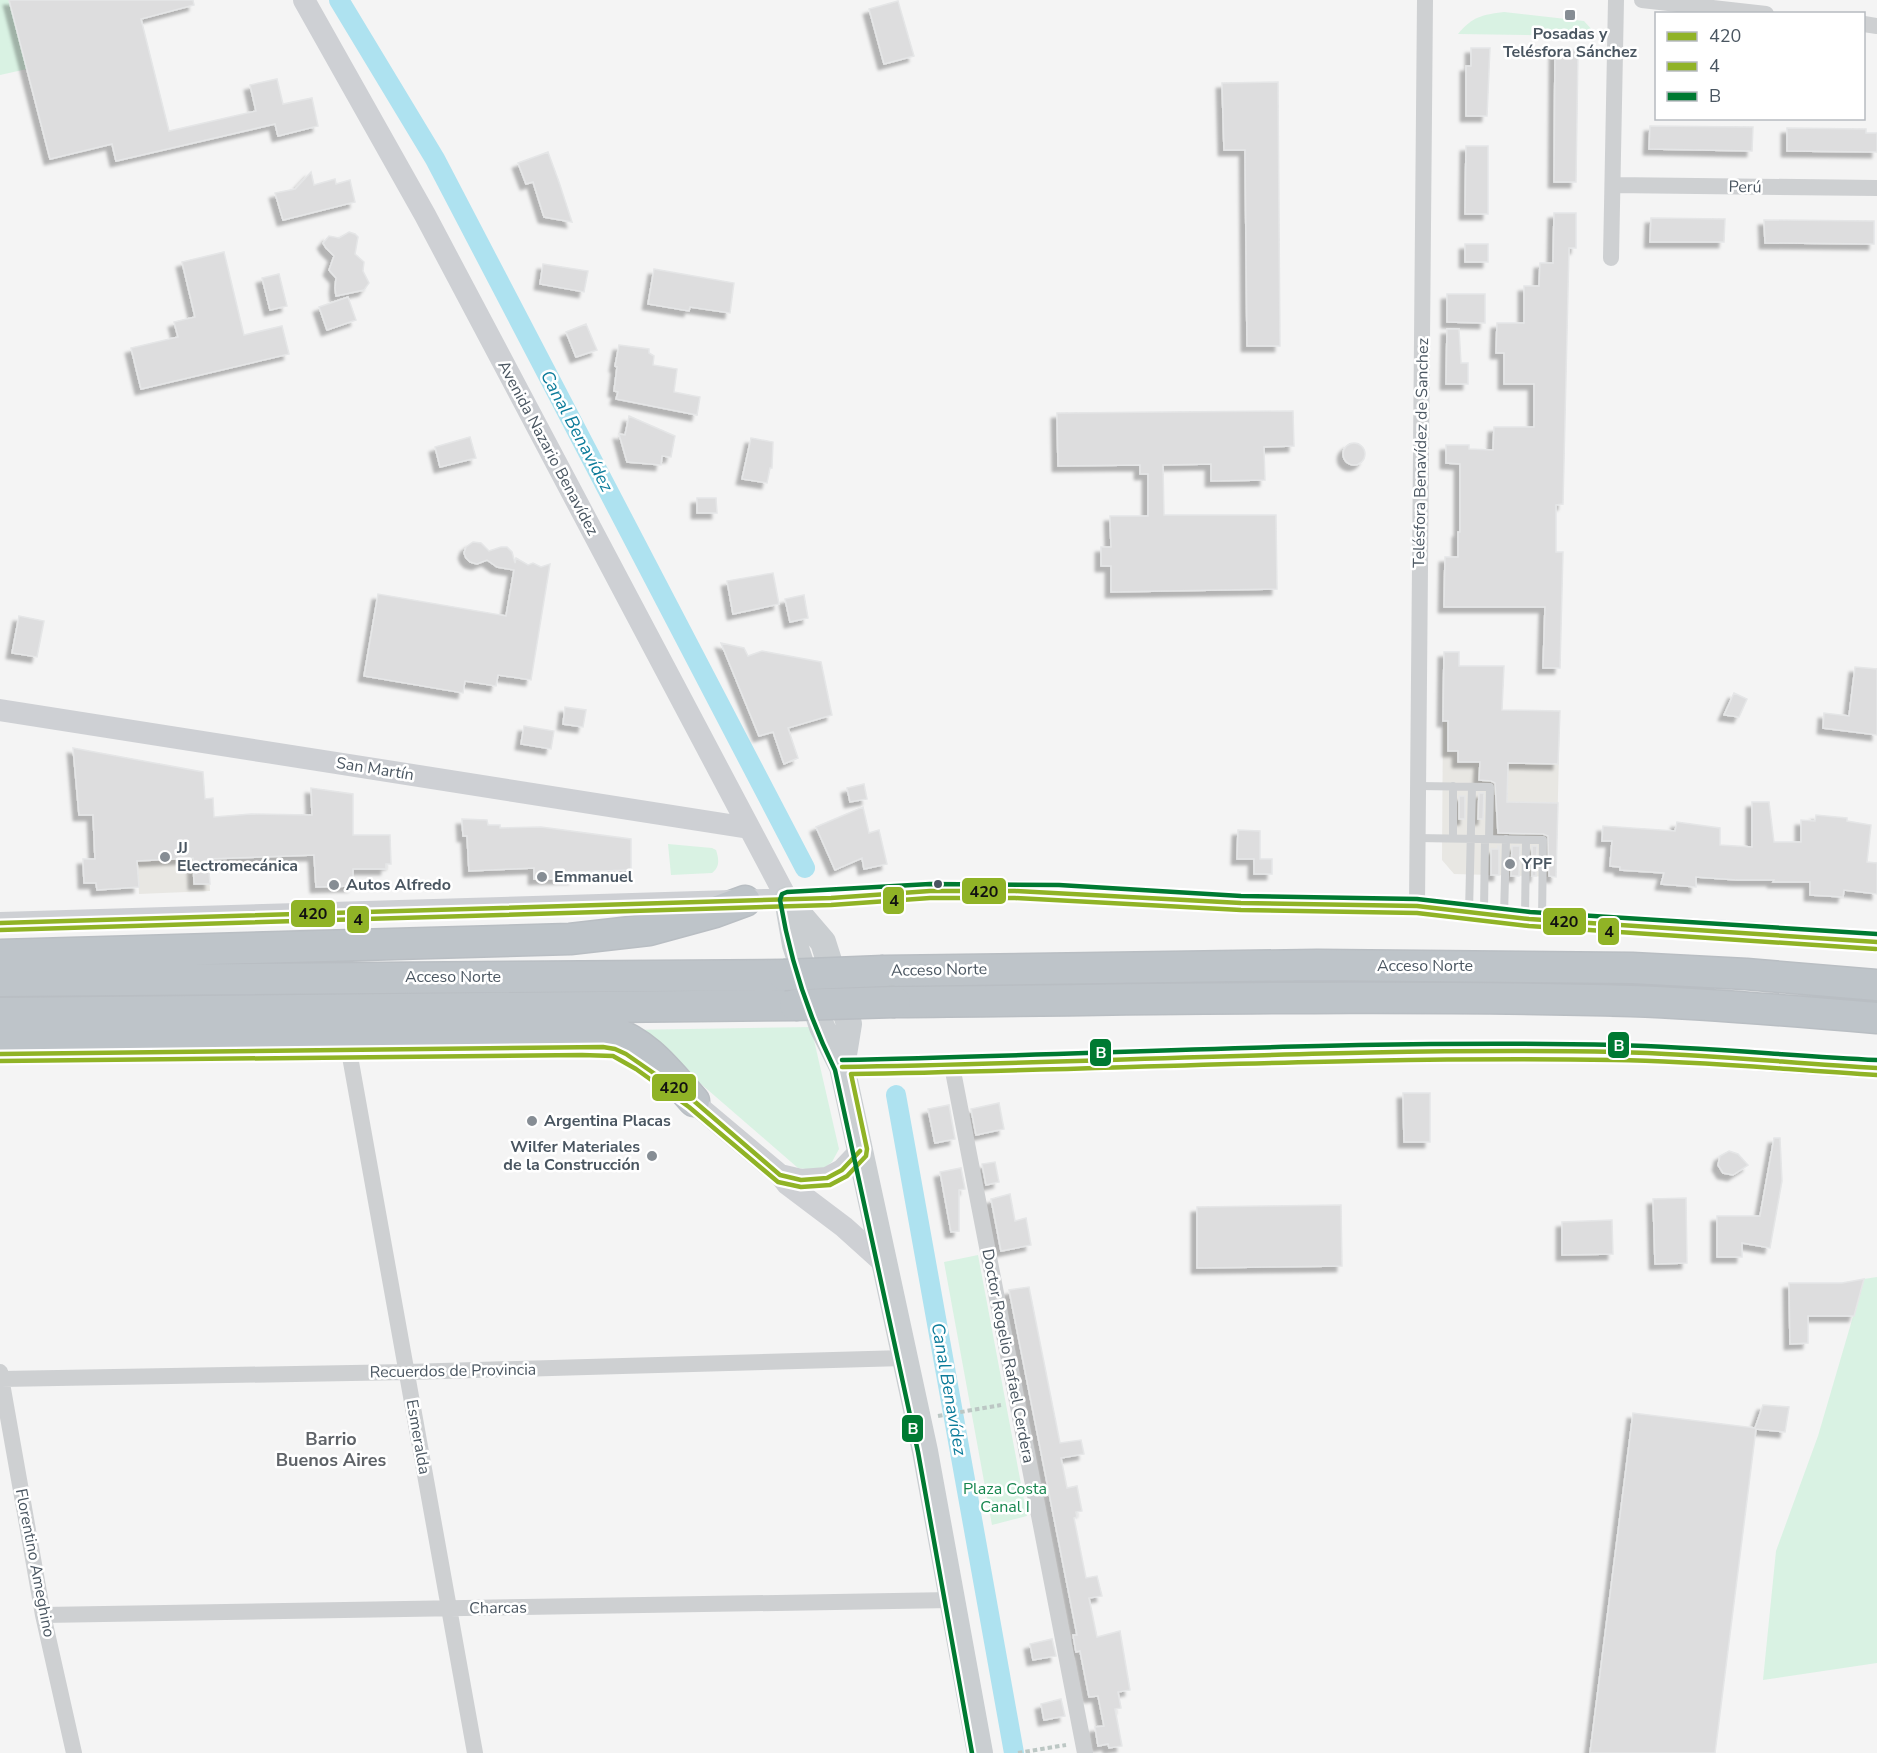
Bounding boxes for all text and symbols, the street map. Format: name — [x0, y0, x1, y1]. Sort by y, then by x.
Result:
marker: Posadas y Telésfora Sánchez — [1563, 8, 1577, 22]
legend — [1655, 12, 1865, 120]
place label: Posadas y Telésfora Sánchez — [1503, 23, 1638, 63]
text: 420 — [1709, 24, 1741, 48]
text: 4 — [1709, 54, 1720, 78]
text: B — [1709, 84, 1721, 108]
street label: Perú — [1728, 176, 1762, 198]
street label: Telésfora Benavídez de Sanchez — [1408, 338, 1434, 568]
street label: Avenida Nazario Benavídez — [492, 357, 604, 539]
water label: Canal Benavídez — [535, 366, 619, 497]
street label: San Martín — [335, 752, 415, 786]
place label: JJ Electromecánica — [176, 837, 298, 877]
marker: JJ Electromecánica — [158, 850, 172, 864]
place label: YPF — [1521, 853, 1552, 875]
marker: YPF — [1503, 857, 1517, 871]
place label: Emmanuel — [554, 866, 633, 888]
marker: Emmanuel — [535, 870, 549, 884]
place label: Autos Alfredo — [346, 874, 451, 896]
line badge: 420 — [961, 877, 1007, 905]
marker: Autos Alfredo — [327, 878, 341, 892]
unlabelled marker — [932, 878, 944, 890]
text: 420 — [970, 881, 998, 903]
line badge: 4 — [882, 886, 905, 915]
text: 4 — [889, 890, 899, 912]
line badge: 420 — [290, 899, 336, 928]
text: 420 — [299, 903, 327, 925]
line badge: 4 — [346, 905, 370, 934]
line badge: 420 — [1542, 907, 1587, 936]
text: 4 — [353, 909, 363, 931]
text: 420 — [1550, 911, 1578, 933]
line badge: 4 — [1597, 917, 1620, 946]
text: 4 — [1604, 921, 1614, 943]
street label: Acceso Norte — [1377, 955, 1473, 977]
street label: Acceso Norte — [891, 958, 987, 982]
street label: Acceso Norte — [405, 966, 501, 988]
line badge: B — [1607, 1031, 1630, 1059]
text: B — [1613, 1035, 1625, 1057]
line badge: B — [1089, 1038, 1112, 1067]
text: B — [1095, 1042, 1107, 1064]
line badge: 420 — [651, 1073, 697, 1102]
text: 420 — [660, 1077, 688, 1099]
place label: Argentina Placas — [544, 1110, 671, 1132]
marker: Argentina Placas — [525, 1114, 539, 1128]
place label: Wilfer Materiales de la Construcción — [503, 1136, 640, 1176]
marker: Wilfer Materiales de la Construcción — [645, 1149, 659, 1163]
street label: Doctor Rogelio Rafael Cerdera — [976, 1247, 1040, 1465]
water label: Canal Benavídez — [926, 1321, 973, 1458]
street label: Recuerdos de Provincia — [370, 1359, 536, 1383]
street label: Esmeralda — [401, 1398, 435, 1476]
line badge: B — [901, 1414, 924, 1443]
text: B — [907, 1418, 919, 1440]
district label: Barrio Buenos Aires — [276, 1427, 386, 1472]
park label: Plaza Costa Canal I — [963, 1478, 1047, 1518]
street label: Florentino Ameghino — [10, 1487, 60, 1639]
street label: Charcas — [469, 1597, 527, 1619]

